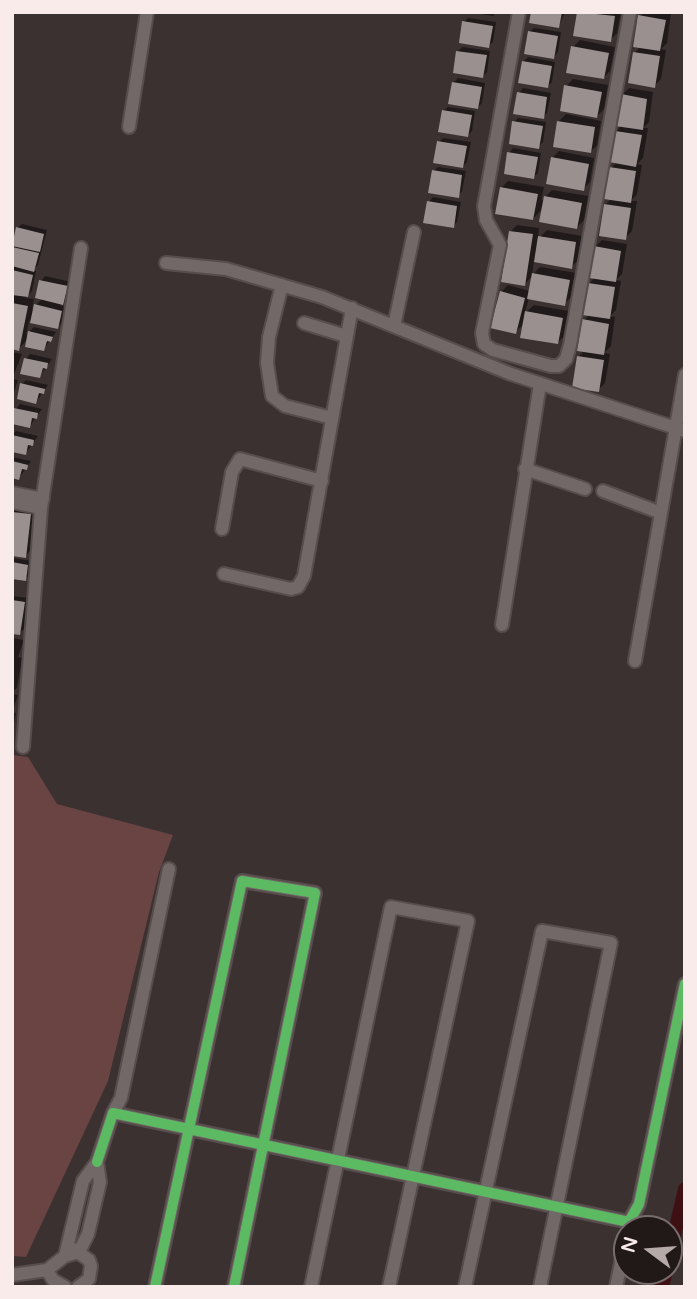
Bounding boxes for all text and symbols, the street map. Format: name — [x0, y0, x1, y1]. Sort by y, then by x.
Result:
north arrow — [613, 1215, 683, 1285]
text: N — [617, 1234, 642, 1255]

